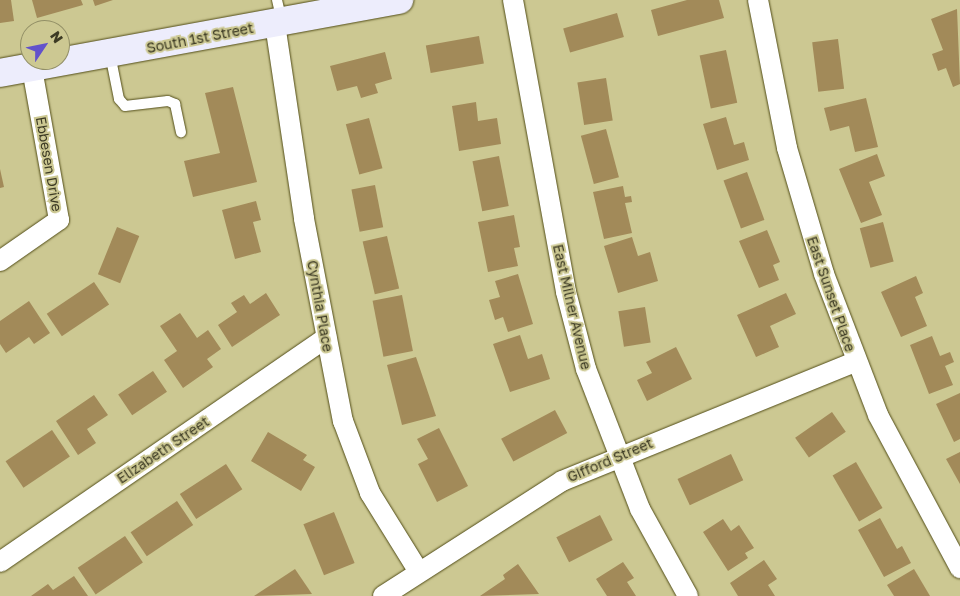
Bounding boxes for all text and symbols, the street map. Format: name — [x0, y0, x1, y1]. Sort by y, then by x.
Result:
street label: South 1st Street — [145, 19, 255, 57]
north arrow — [20, 20, 70, 70]
text: N — [47, 28, 67, 46]
street label: Ebbesen Drive — [32, 115, 66, 213]
street label: East Sunset Place — [803, 234, 859, 354]
street label: East Milner Avenue — [549, 243, 595, 371]
street label: Cynthia Place — [304, 259, 336, 353]
street label: Elizabeth Street — [114, 413, 212, 487]
street label: Gifford Street — [565, 434, 655, 486]

